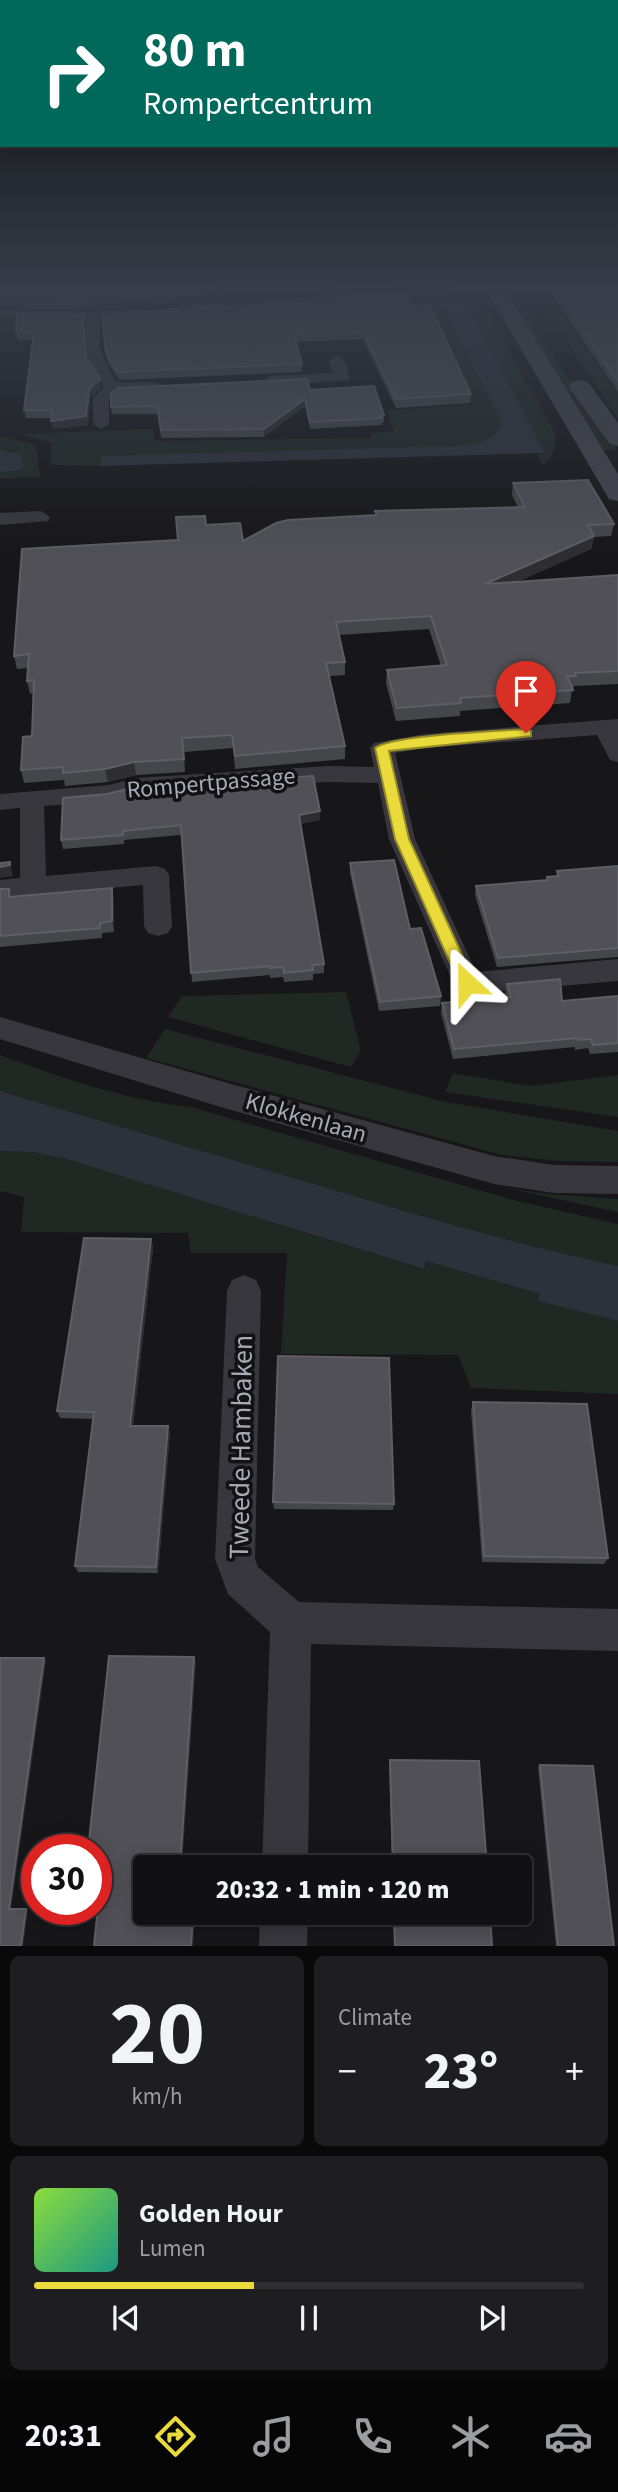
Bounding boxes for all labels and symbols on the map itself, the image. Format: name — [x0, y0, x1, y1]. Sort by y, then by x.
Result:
pin — [496, 661, 556, 733]
street label: Rompertpassage — [125, 758, 297, 808]
position arrow — [430, 946, 504, 1020]
street label: Klokkenlaan — [241, 1084, 371, 1152]
street label: Tweede Hambaken — [219, 1335, 263, 1559]
speed limit sign: 30 — [21, 1834, 112, 1925]

